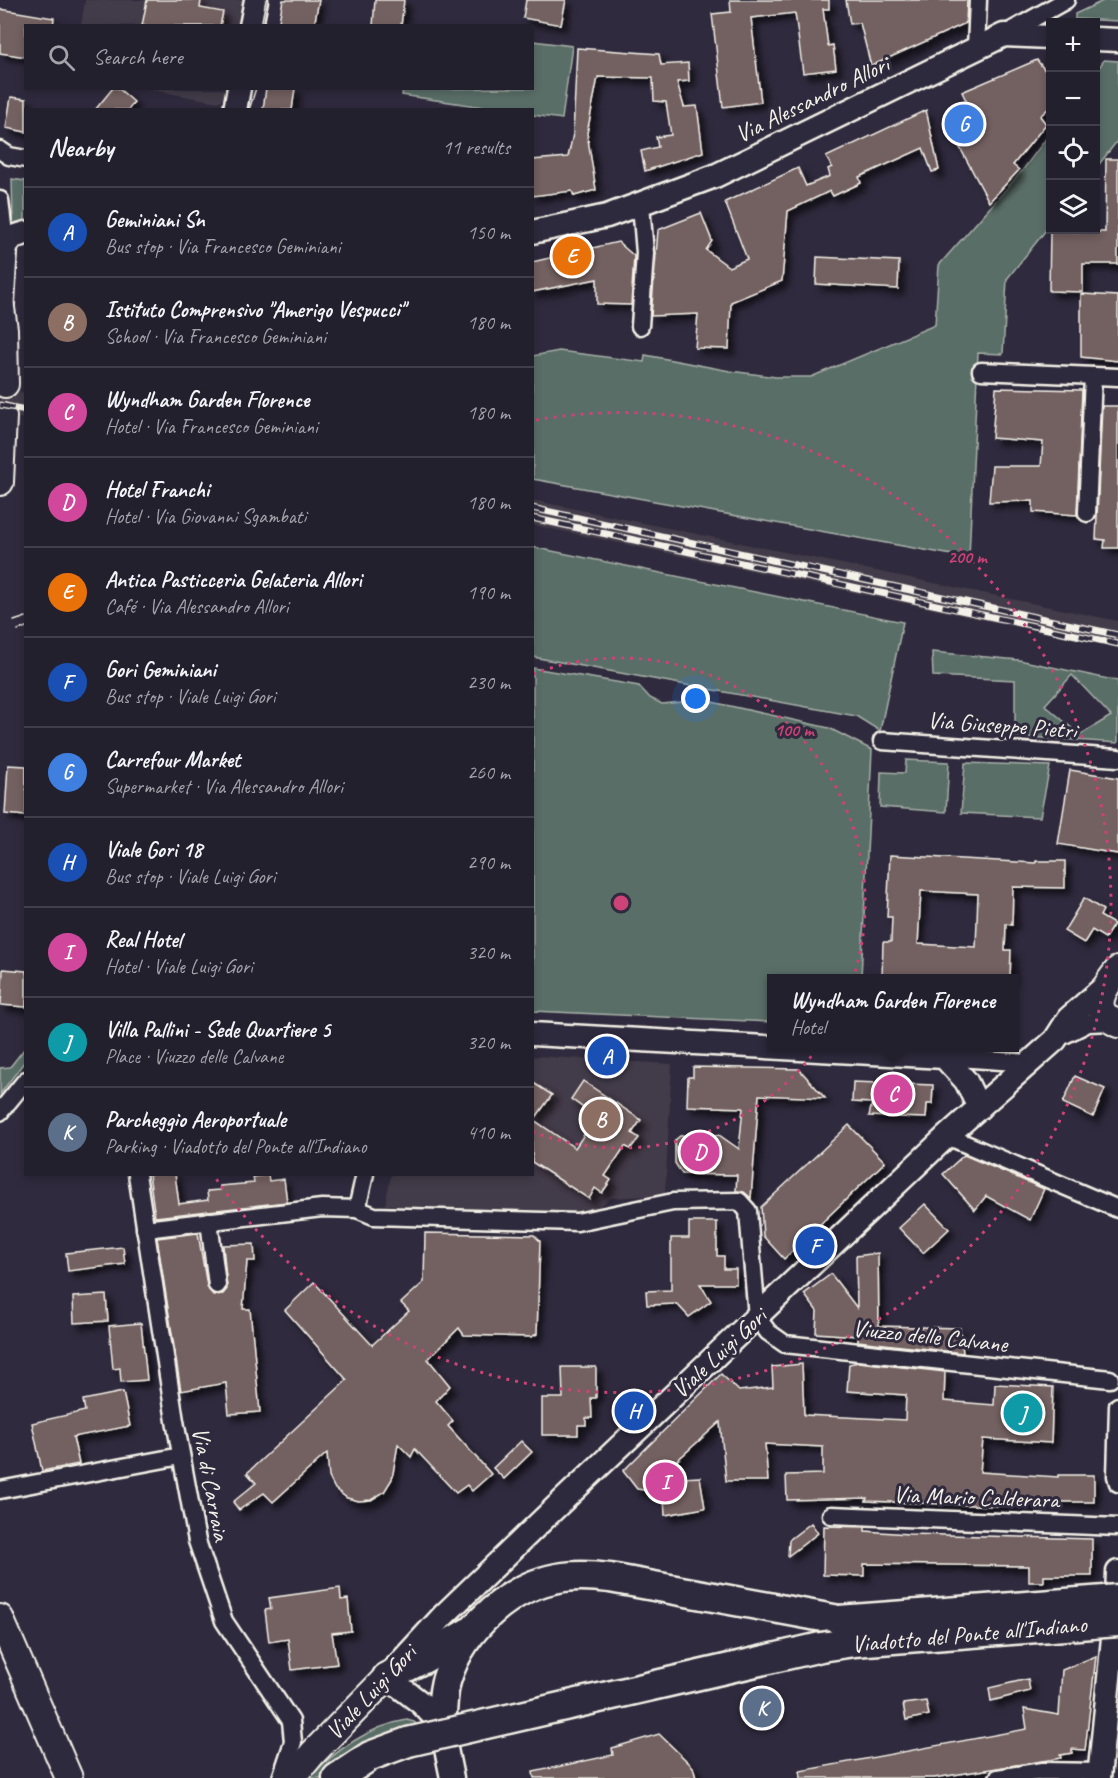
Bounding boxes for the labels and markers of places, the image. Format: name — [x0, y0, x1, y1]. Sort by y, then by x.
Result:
pin: G — [944, 102, 984, 146]
pin: E — [552, 234, 592, 278]
centre of rings — [611, 893, 631, 913]
pin: A — [588, 1034, 626, 1078]
pin: C — [874, 1072, 912, 1116]
pin: B — [582, 1096, 620, 1142]
pin: D — [680, 1130, 720, 1174]
pin: F — [796, 1224, 834, 1268]
pin: H — [614, 1388, 654, 1434]
pin: J — [1004, 1390, 1042, 1436]
pin: I — [646, 1460, 684, 1504]
pin: K — [742, 1686, 782, 1730]

